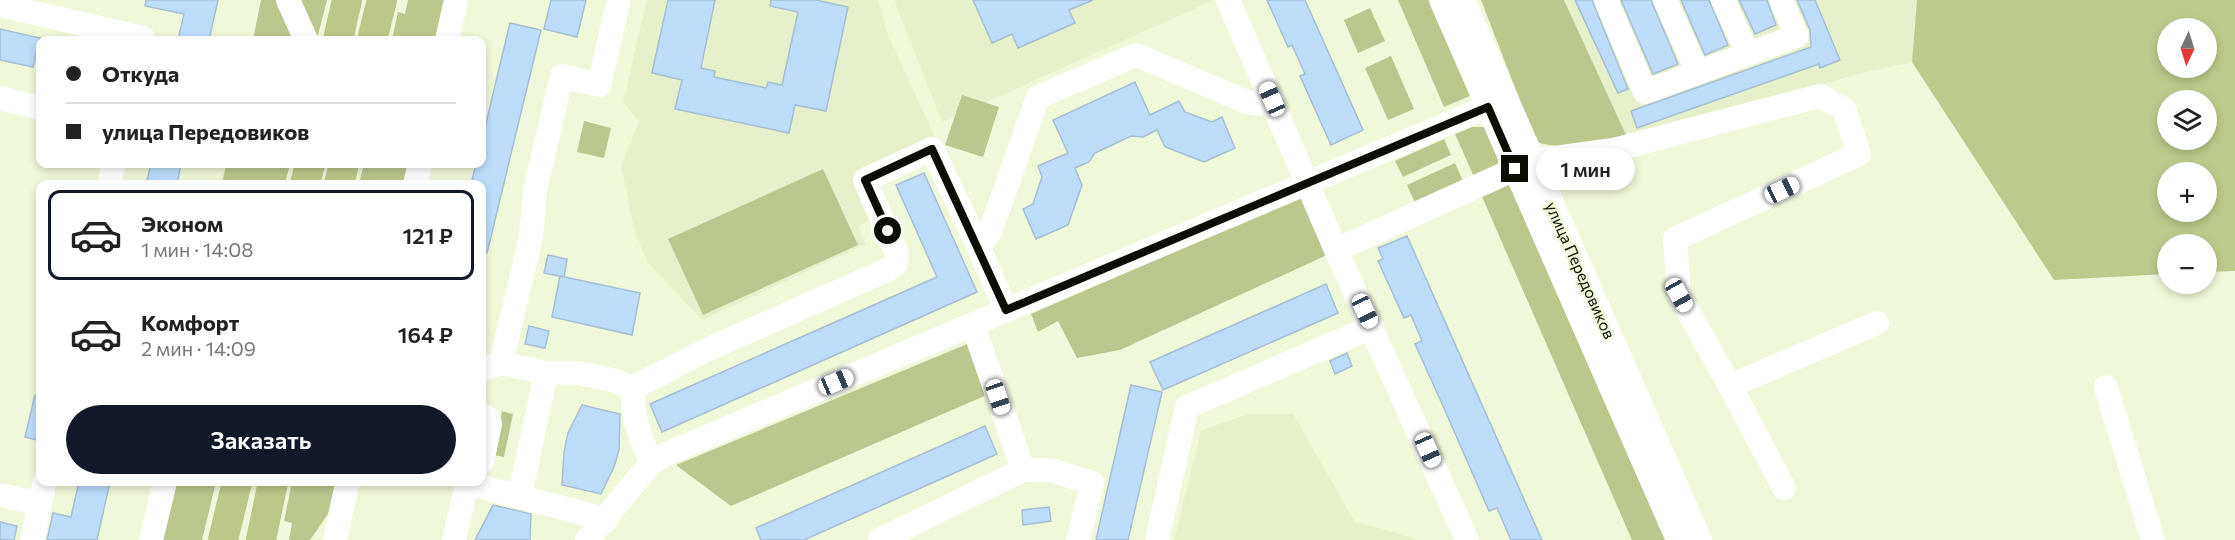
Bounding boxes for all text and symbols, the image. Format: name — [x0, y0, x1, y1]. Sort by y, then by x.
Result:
north arrow — [2157, 18, 2217, 78]
map controls — [2157, 18, 2217, 294]
text: Откуда — [102, 60, 179, 87]
car — [1256, 79, 1288, 119]
button: layers — [2157, 90, 2217, 150]
text: улица Передовиков — [102, 118, 309, 145]
callout: 1 мин — [1536, 148, 1635, 190]
route end — [1501, 155, 1528, 182]
text: 1 мин — [1560, 157, 1611, 181]
button: + — [2157, 162, 2217, 222]
car — [1762, 174, 1802, 206]
street label: улица Передовиков — [1542, 199, 1620, 341]
icon: car — [69, 208, 123, 262]
text: Эконом — [141, 210, 223, 237]
route start — [874, 217, 901, 244]
text: 121 ₽ — [403, 222, 453, 249]
button: − — [2157, 234, 2217, 294]
text: 1 мин · 14:08 — [141, 237, 253, 261]
car — [1662, 275, 1696, 315]
car — [1349, 291, 1381, 331]
icon: car — [69, 307, 123, 361]
text: Комфорт — [141, 309, 239, 336]
text: 164 ₽ — [398, 321, 453, 348]
text: 2 мин · 14:09 — [141, 336, 256, 360]
car — [816, 367, 856, 397]
car — [984, 377, 1012, 417]
button: Заказать — [66, 405, 456, 474]
car — [1412, 430, 1444, 470]

